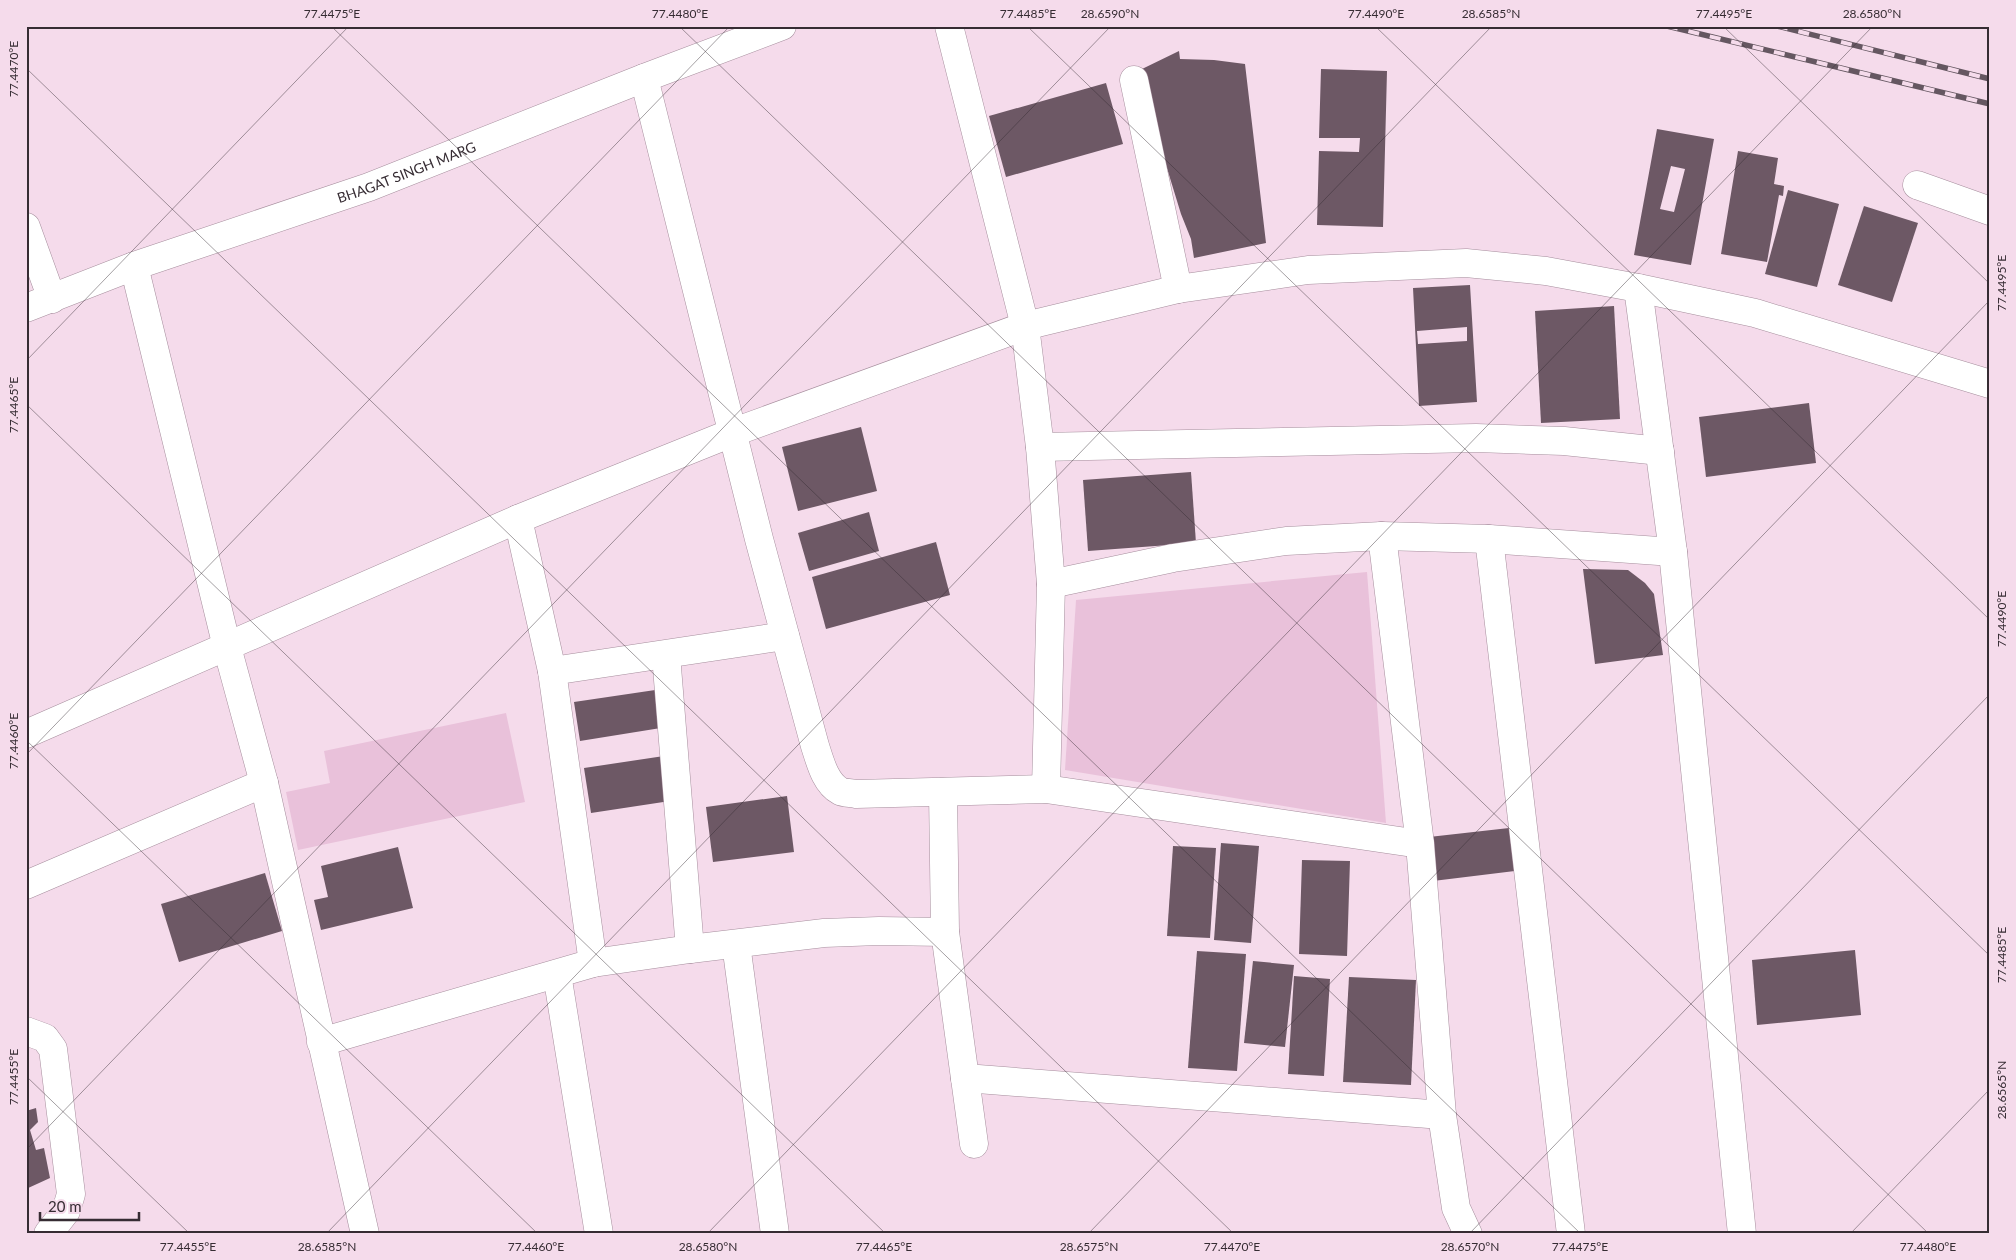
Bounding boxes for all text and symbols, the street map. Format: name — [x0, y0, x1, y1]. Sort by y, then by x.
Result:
text: 77.4475°E — [304, 6, 360, 21]
text: 77.4480°E — [652, 6, 708, 21]
text: 77.4485°E — [1000, 6, 1056, 21]
text: 28.6590°N — [1081, 6, 1139, 21]
text: 77.4490°E — [1348, 6, 1404, 21]
text: 28.6585°N — [1462, 6, 1520, 21]
text: 77.4495°E — [1696, 6, 1752, 21]
text: 28.6580°N — [1843, 6, 1901, 21]
text: 77.4470°E — [6, 41, 21, 97]
street label: BHAGAT SINGH MARG — [335, 137, 478, 206]
text: 77.4495°E — [1994, 255, 2009, 311]
text: 77.4465°E — [6, 377, 21, 433]
text: 77.4490°E — [1994, 591, 2009, 647]
text: 77.4460°E — [6, 713, 21, 769]
text: 77.4485°E — [1994, 927, 2009, 983]
text: 77.4455°E — [6, 1049, 21, 1105]
text: 28.6565°N — [1994, 1061, 2009, 1119]
scale bar — [40, 1190, 139, 1222]
text: 20 m — [48, 1197, 82, 1215]
text: 77.4455°E — [160, 1239, 216, 1254]
text: 28.6585°N — [298, 1239, 356, 1254]
text: 77.4460°E — [508, 1239, 564, 1254]
text: 28.6580°N — [679, 1239, 737, 1254]
text: 77.4465°E — [856, 1239, 912, 1254]
text: 28.6575°N — [1060, 1239, 1118, 1254]
text: 77.4470°E — [1204, 1239, 1260, 1254]
text: 28.6570°N — [1441, 1239, 1499, 1254]
text: 77.4475°E — [1552, 1239, 1608, 1254]
text: 77.4480°E — [1900, 1239, 1956, 1254]

